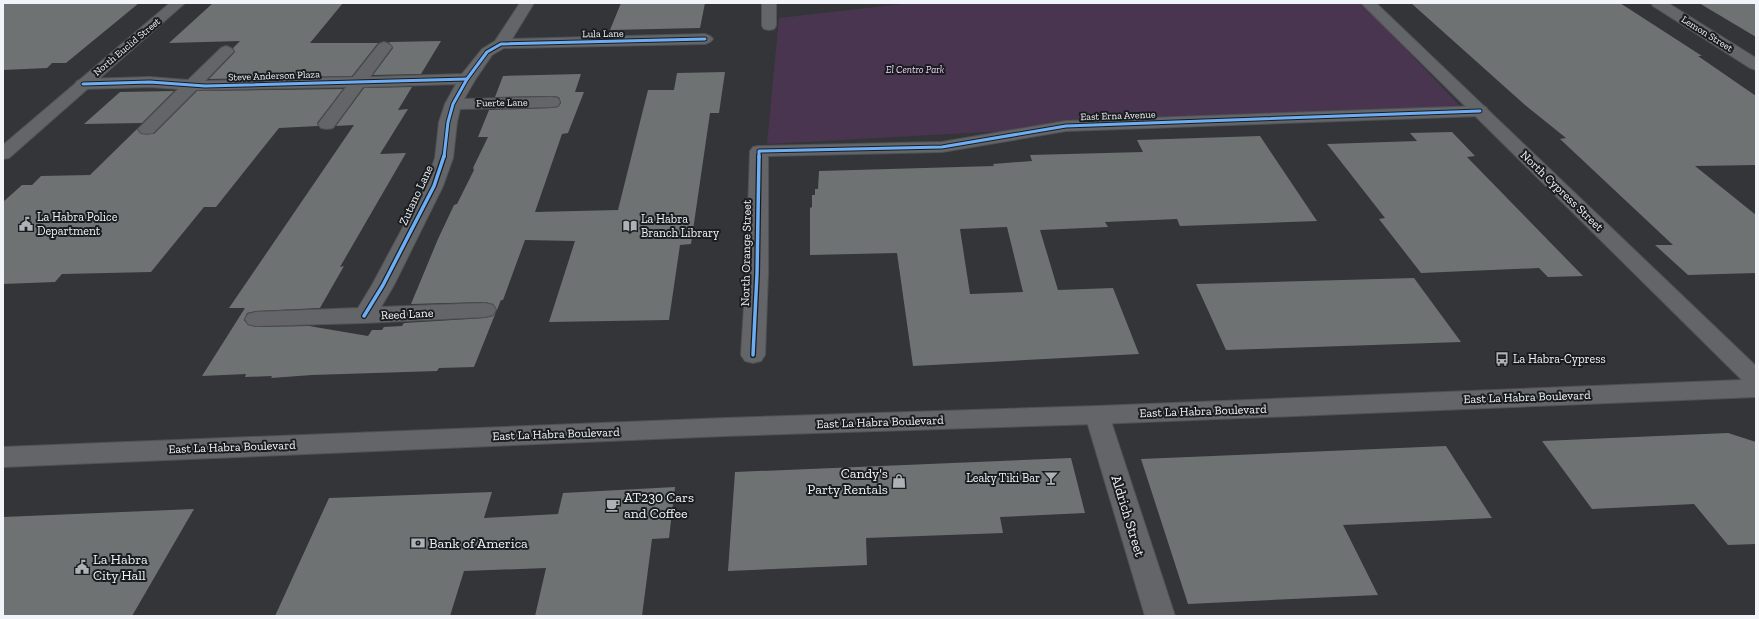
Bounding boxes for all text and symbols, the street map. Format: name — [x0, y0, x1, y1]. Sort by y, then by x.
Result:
street label: Lemon Street — [1679, 13, 1735, 55]
street label: North Euclid Street — [91, 15, 163, 78]
street label: Lula Lane — [582, 28, 624, 40]
park label: El Centro Park — [886, 64, 945, 76]
street label: Steve Anderson Plaza — [228, 68, 320, 84]
street label: Fuerte Lane — [476, 97, 528, 109]
street label: East Erna Avenue — [1080, 109, 1156, 123]
street label: North Cypress Street — [1518, 148, 1607, 234]
street label: Zutano Lane — [396, 163, 436, 227]
street label: North Orange Street — [738, 199, 754, 306]
place label: La Habra Police Department — [37, 210, 118, 238]
place label: La Habra Branch Library — [641, 212, 720, 240]
public building icon: La Habra Police Department — [18, 216, 34, 232]
library icon: La Habra Branch Library — [622, 218, 638, 234]
street label: Reed Lane — [380, 306, 434, 322]
bus stop icon: La Habra-Cypress — [1494, 351, 1510, 367]
place label: La Habra-Cypress — [1513, 352, 1606, 366]
street label: East La Habra Boulevard — [1463, 388, 1591, 406]
street label: East La Habra Boulevard — [1139, 402, 1267, 420]
street label: East La Habra Boulevard — [816, 413, 944, 431]
street label: East La Habra Boulevard — [492, 425, 620, 443]
street label: East La Habra Boulevard — [168, 438, 296, 456]
place label: Candy's Party Rentals — [807, 465, 888, 498]
bar icon: Leaky Tiki Bar — [1043, 470, 1059, 486]
place label: Leaky Tiki Bar — [966, 471, 1040, 485]
shop icon: Candy's Party Rentals — [891, 473, 907, 489]
street label: Aldrich Street — [1108, 473, 1149, 560]
place label: AT230 Cars and Coffee — [624, 489, 694, 522]
cafe icon: AT230 Cars and Coffee — [605, 497, 621, 513]
bank icon: Bank of America — [410, 535, 426, 551]
place label: Bank of America — [429, 535, 528, 552]
place label: La Habra City Hall — [93, 551, 148, 584]
public building icon: La Habra City Hall — [74, 559, 90, 575]

